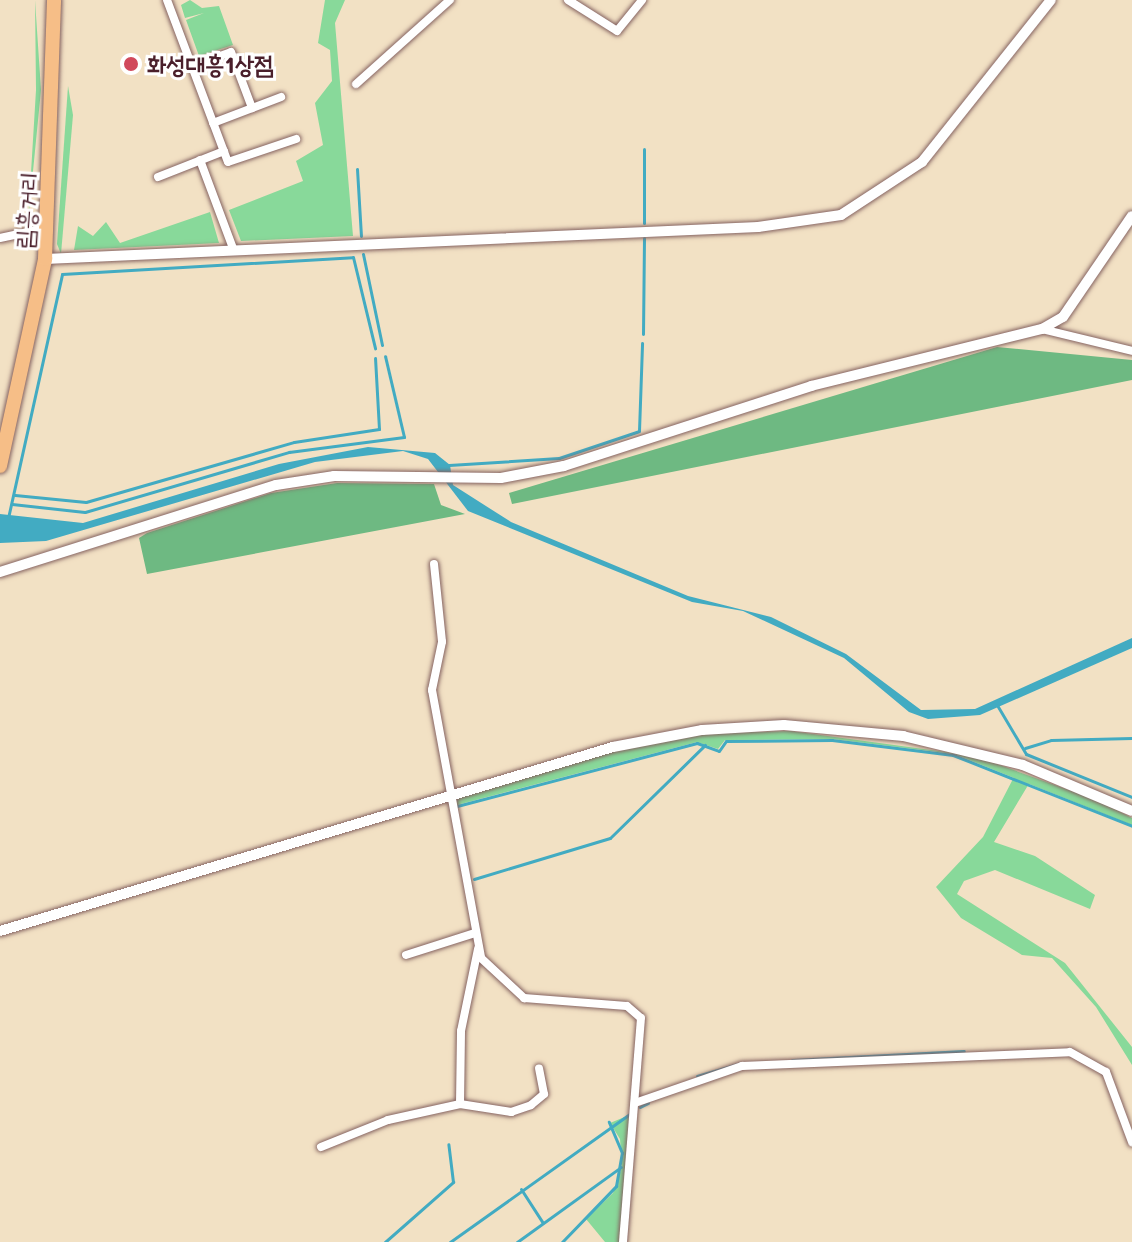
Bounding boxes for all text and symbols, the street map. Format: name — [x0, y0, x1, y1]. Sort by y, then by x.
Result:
place label: 화성대흥1상점 — [147, 50, 274, 78]
marker: 화성대흥1상점 — [122, 55, 140, 73]
street label: 림흥거리 — [9, 170, 43, 250]

